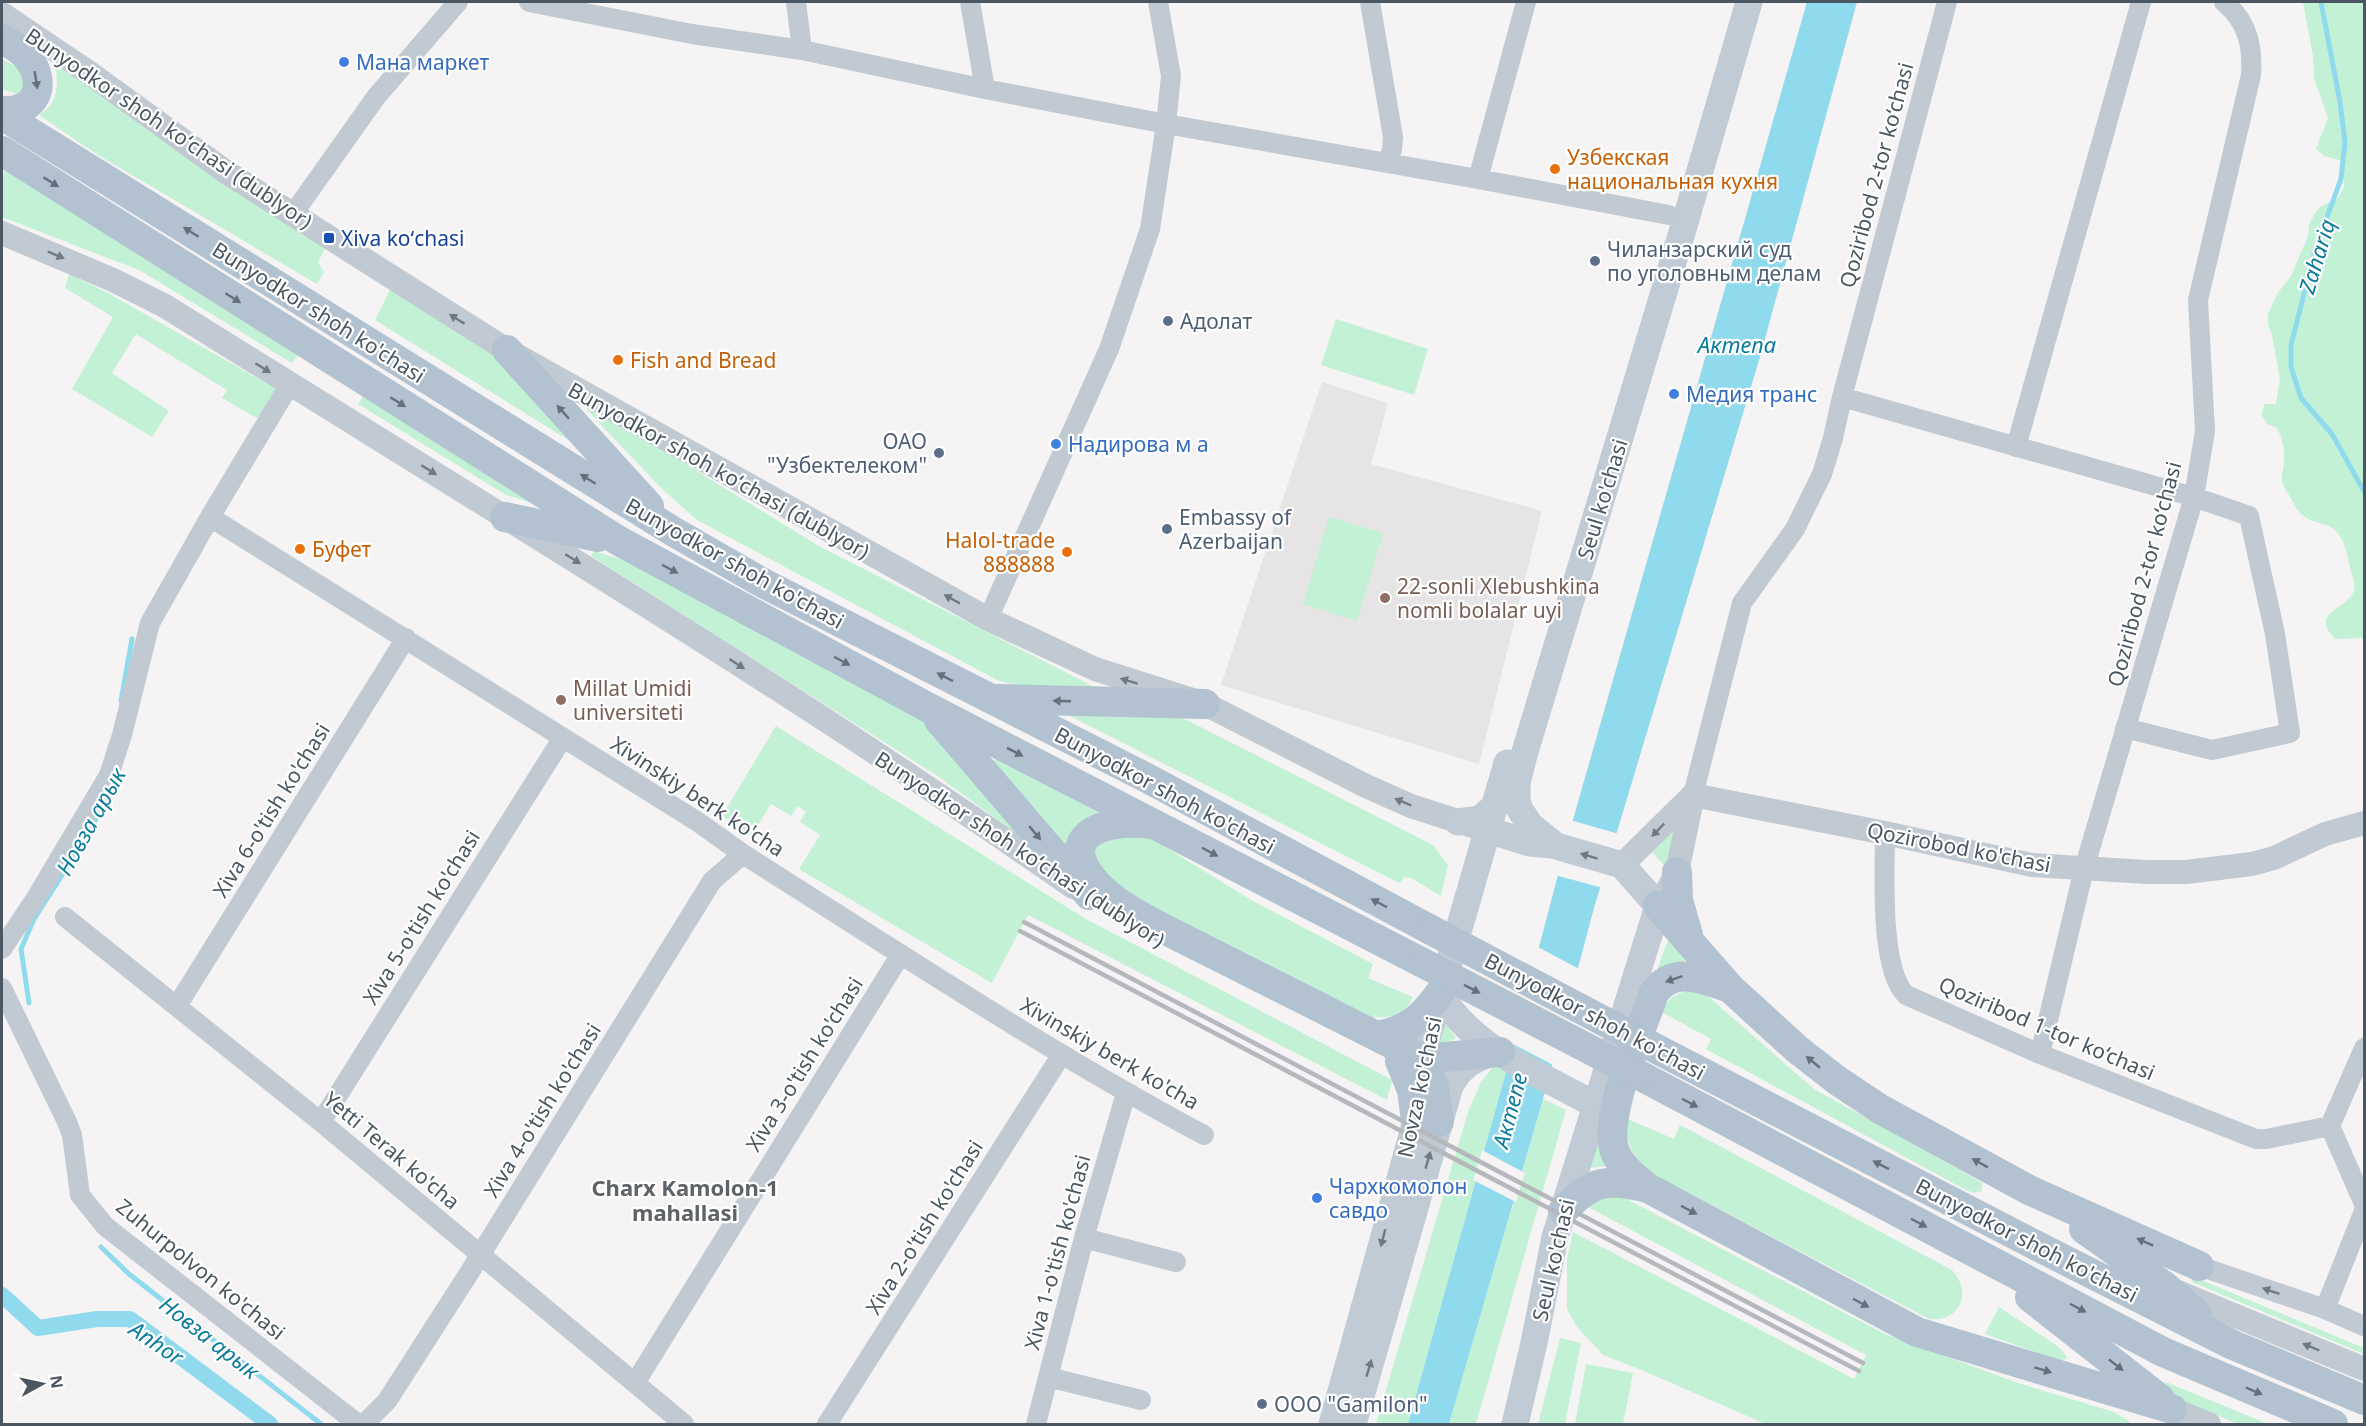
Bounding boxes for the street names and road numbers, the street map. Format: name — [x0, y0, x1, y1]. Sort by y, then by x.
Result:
street label: Bunyodkor shoh koʻchasi (dublyor) — [20, 21, 318, 235]
street label: Qoziribod 2-tor ko‘chasi — [1832, 59, 1920, 291]
street label: Bunyodkor shoh ko'chasi — [207, 235, 431, 389]
street label: Bunyodkor shoh koʻchasi (dublyor) — [563, 375, 875, 565]
street label: Seul ko'chasi — [1570, 435, 1634, 563]
street label: Qoziribod 2-tor ko‘chasi — [2100, 458, 2188, 690]
street label: Bunyodkor shoh ko'chasi — [621, 491, 849, 635]
street label: Xiva 6-o'tish ko'chasi — [206, 718, 336, 902]
street label: Bunyodkor shoh ko'chasi — [1050, 720, 1280, 860]
street label: Xivinskiy berk ko'cha — [606, 729, 790, 863]
street label: Bunyodkor shoh koʻchasi (dublyor) — [870, 745, 1170, 953]
street label: Qozirobod ko'chasi — [1865, 815, 2053, 879]
street label: Xiva 5-o'tish ko'chasi — [356, 825, 486, 1009]
street label: Bunyodkor shoh ko'chasi — [1480, 946, 1710, 1086]
street label: Qoziribod 1-tor ko‘chasi — [1935, 970, 2159, 1086]
street label: Xiva 3-o'tish ko'chasi — [739, 972, 869, 1156]
street label: Xivinskiy berk ko'cha — [1016, 990, 1204, 1116]
street label: Novza ko'chasi — [1390, 1014, 1448, 1160]
street label: Xiva 4-o'tish ko'chasi — [477, 1018, 607, 1202]
street label: Yetti Terak ko'cha — [318, 1085, 466, 1215]
street label: Xiva 2-o'tish ko'chasi — [859, 1135, 989, 1319]
street label: Xiva 1-o'tish ko'chasi — [1018, 1151, 1096, 1353]
street label: Bunyodkor shoh ko'chasi — [1911, 1172, 2143, 1308]
street label: Zuhurpolvon ko'chasi — [111, 1192, 291, 1346]
street label: Seul ko'chasi — [1525, 1196, 1581, 1324]

